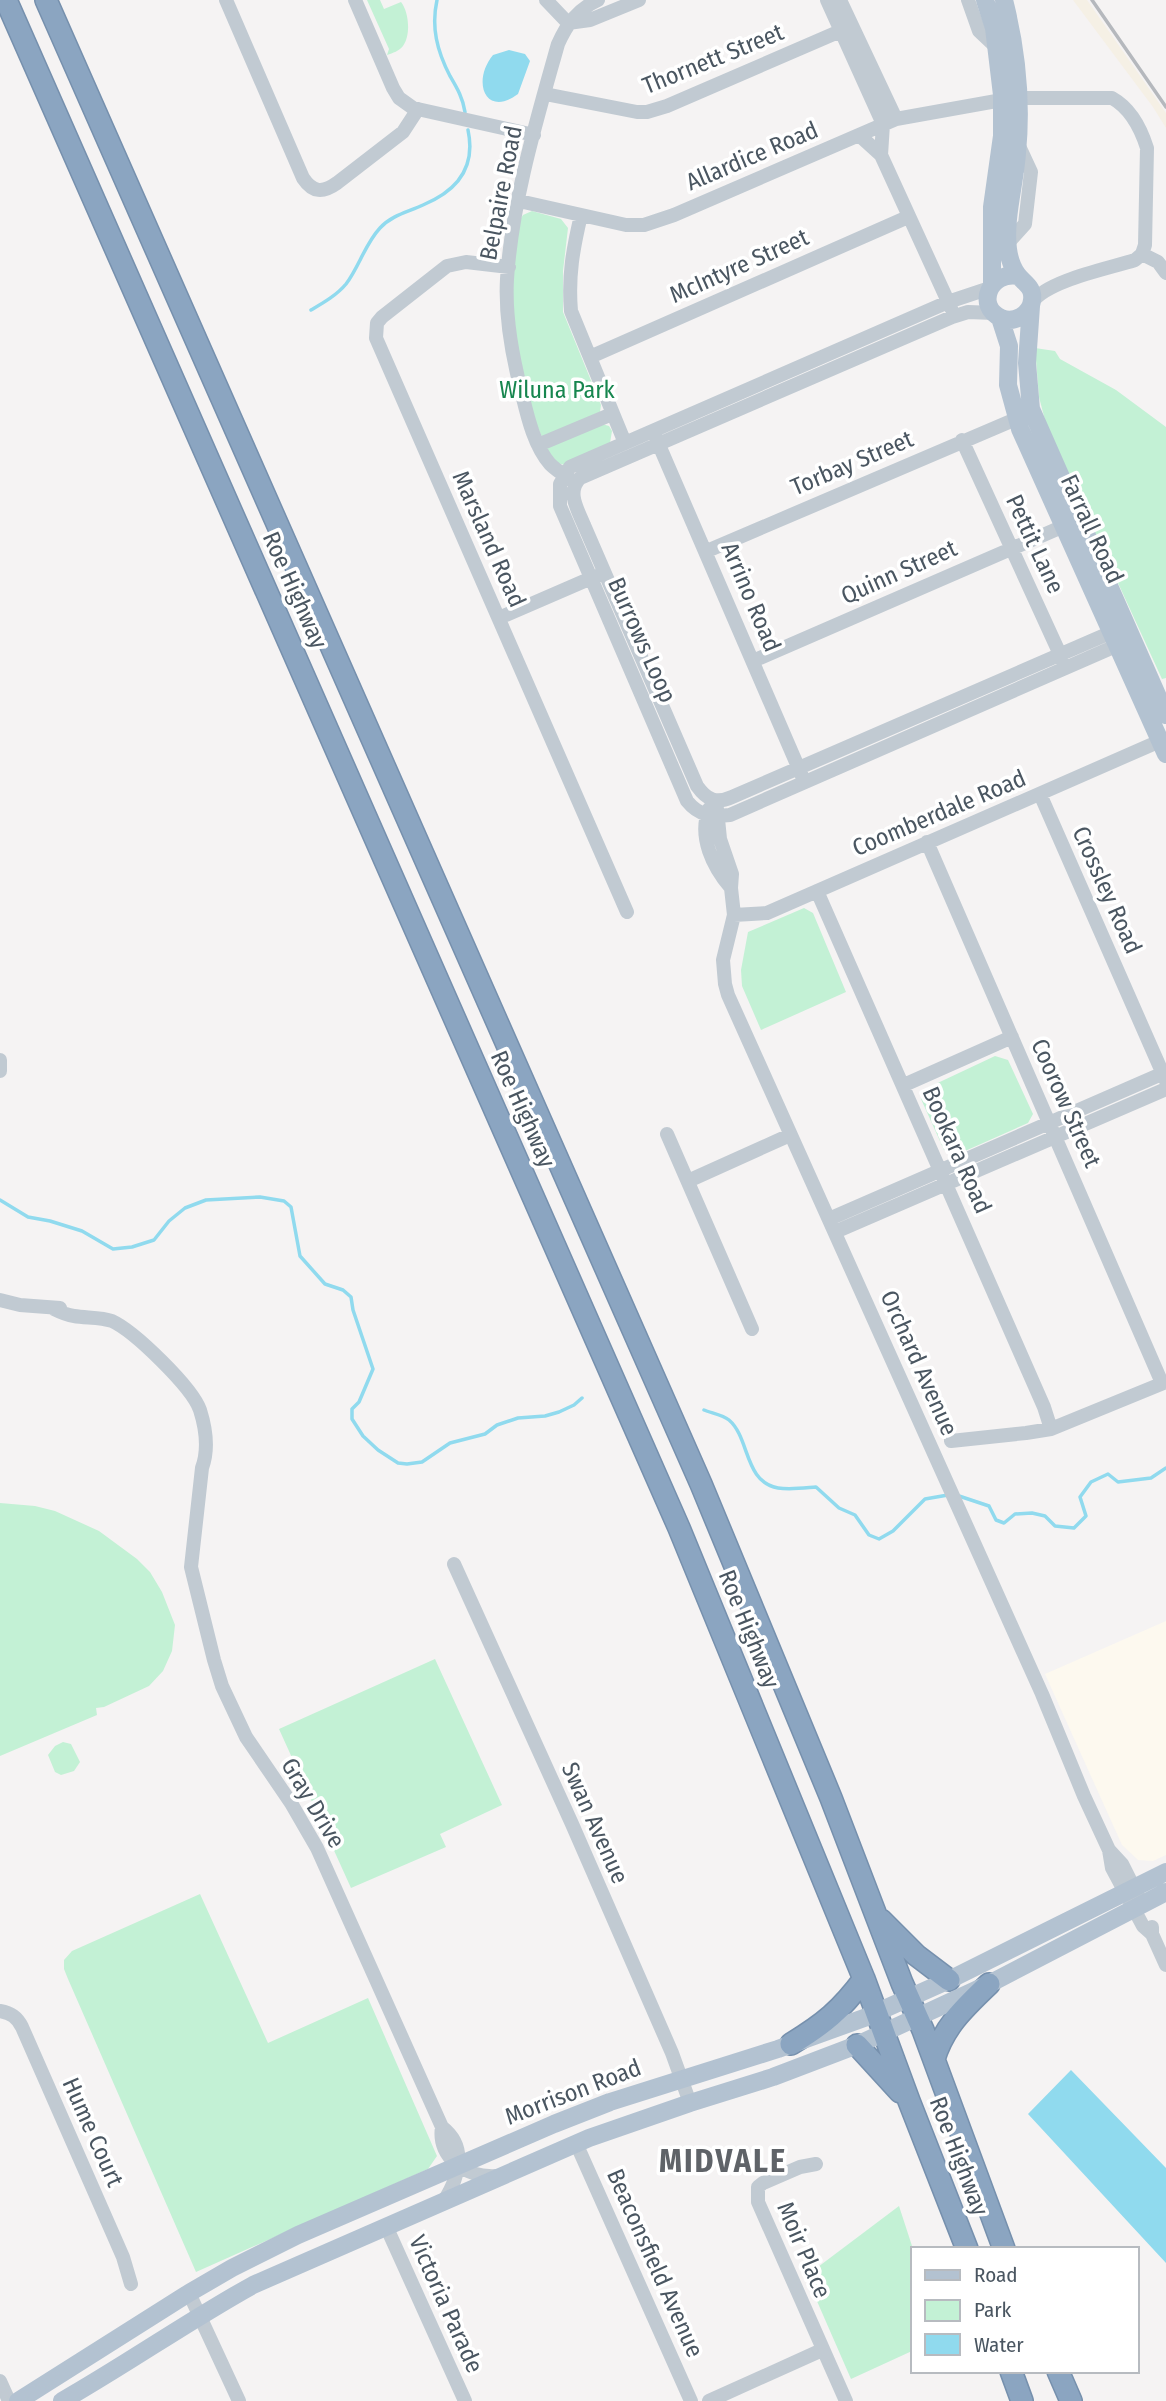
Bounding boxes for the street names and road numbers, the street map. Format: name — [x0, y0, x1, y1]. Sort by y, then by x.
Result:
street label: Thornett Street — [638, 18, 788, 100]
street label: Allardice Road — [682, 116, 822, 196]
street label: Belpaire Road — [474, 123, 528, 263]
street label: McIntyre Street — [665, 223, 813, 309]
street label: Torbay Street — [787, 425, 917, 501]
street label: Marsland Road — [447, 467, 531, 611]
street label: Farrall Road — [1055, 470, 1129, 588]
street label: Pettit Lane — [1000, 490, 1070, 598]
street label: Roe Highway — [257, 527, 333, 653]
street label: Quinn Street — [837, 534, 961, 610]
street label: Arrino Road — [715, 538, 787, 656]
street label: Burrows Loop — [602, 573, 682, 707]
street label: Coomberdale Road — [848, 764, 1030, 862]
street label: Crossley Road — [1066, 822, 1148, 958]
street label: Coorow Street — [1025, 1034, 1107, 1172]
street label: Roe Highway — [485, 1046, 561, 1172]
street label: Bookara Road — [917, 1082, 997, 1218]
street label: Orchard Avenue — [875, 1286, 963, 1440]
street label: Roe Highway — [713, 1566, 785, 1692]
street label: Gray Drive — [275, 1753, 351, 1853]
street label: Swan Avenue — [556, 1758, 634, 1888]
street label: Morrison Road — [501, 2053, 645, 2131]
street label: Hume Court — [57, 2073, 129, 2191]
street label: Roe Highway — [924, 2093, 995, 2220]
street label: Beaconsfield Avenue — [601, 2165, 709, 2361]
street label: Moir Place — [771, 2198, 837, 2302]
street label: Victoria Parade — [403, 2231, 489, 2377]

